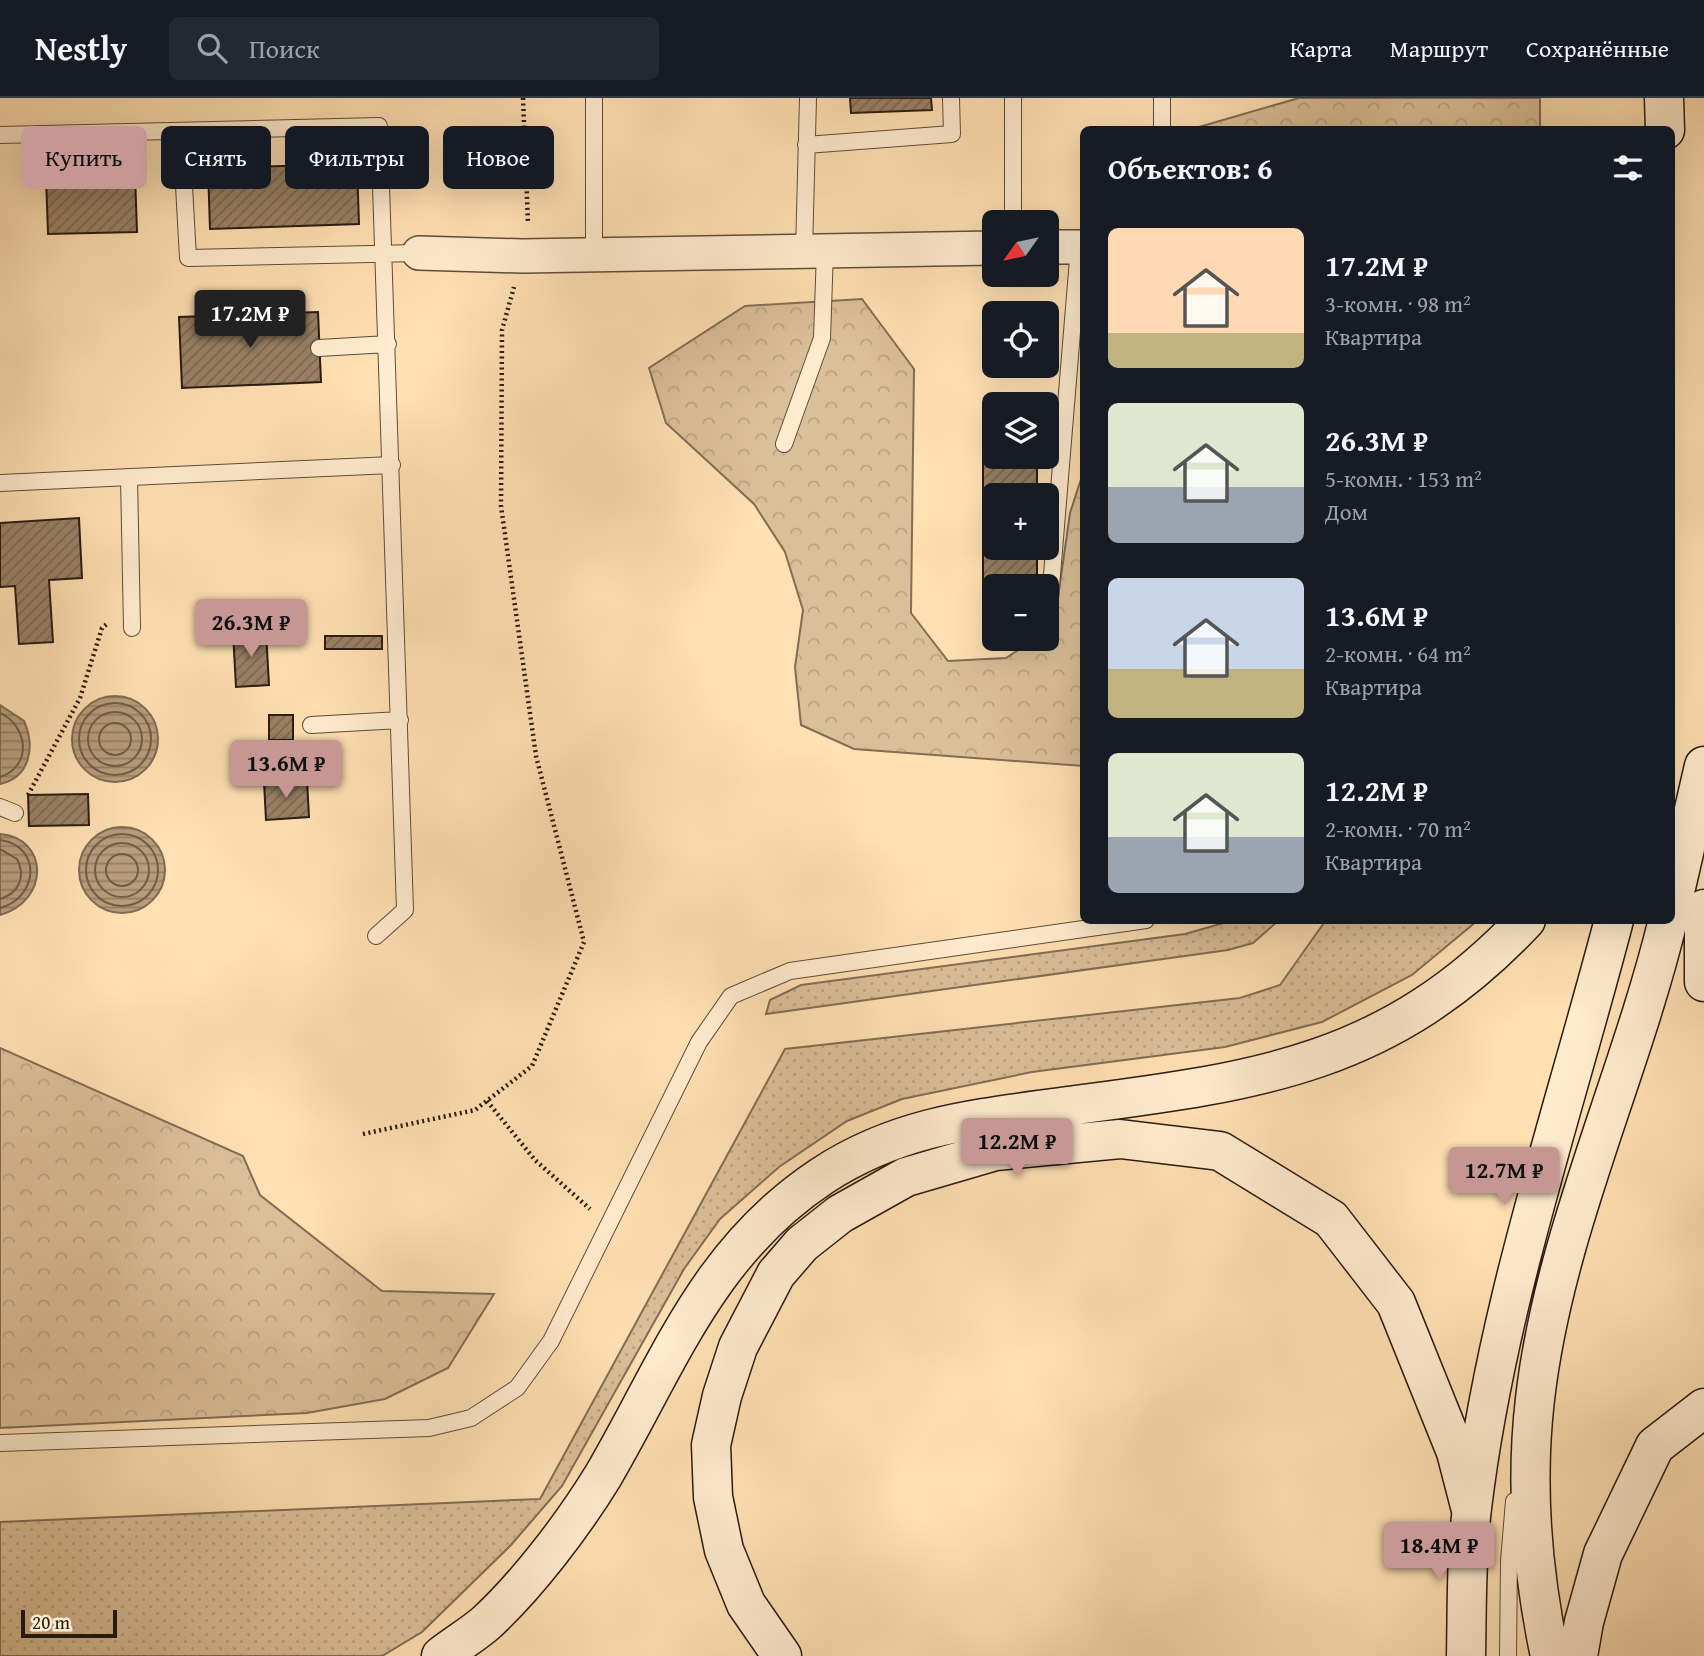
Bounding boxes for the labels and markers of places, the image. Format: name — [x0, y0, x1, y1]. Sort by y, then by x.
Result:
pin: 17.2M ₽ — [185, 290, 315, 350]
pin: 26.3M ₽ — [186, 600, 316, 659]
pin: 13.6M ₽ — [221, 740, 351, 800]
pin: 12.2M ₽ — [952, 1118, 1082, 1178]
pin: 12.7M ₽ — [1439, 1148, 1569, 1207]
pin: 18.4M ₽ — [1374, 1522, 1504, 1582]

